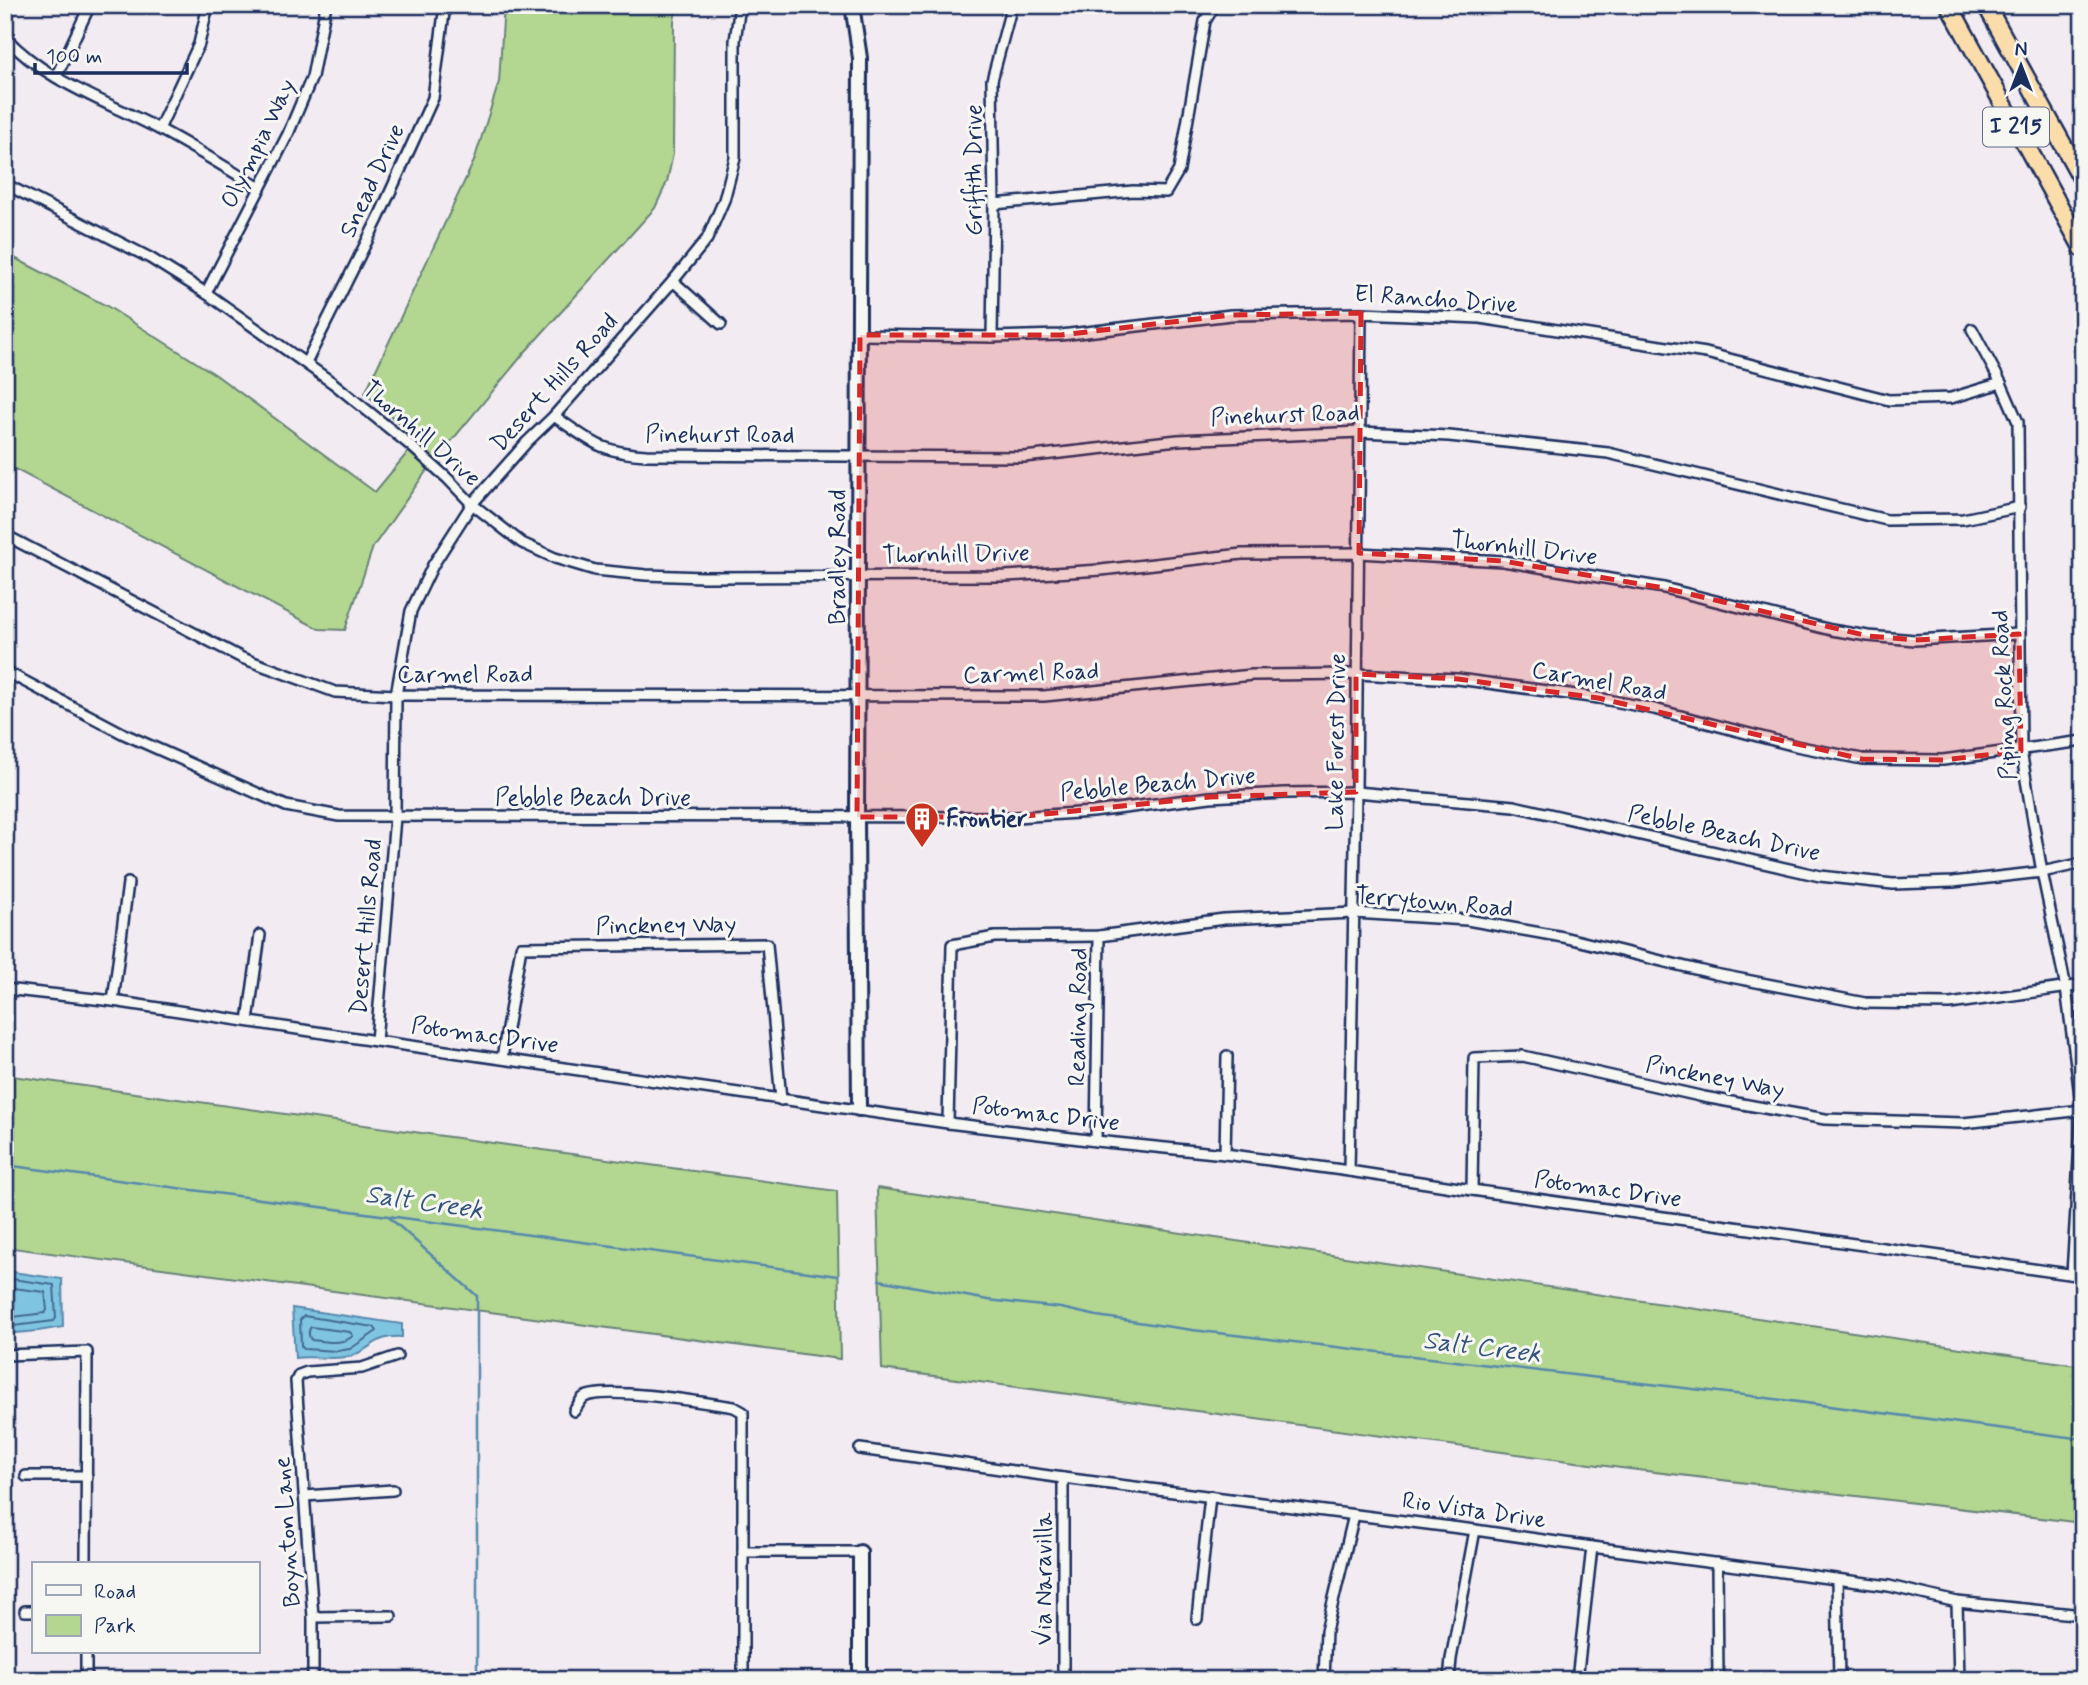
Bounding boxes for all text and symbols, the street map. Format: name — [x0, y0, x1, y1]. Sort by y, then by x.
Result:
scale bar — [35, 32, 187, 76]
north arrow — [1986, 32, 2056, 102]
text: N — [2015, 38, 2027, 63]
text: 100 m — [46, 43, 102, 71]
street label: Olympia Way — [214, 74, 304, 214]
street label: Griffith Drive — [959, 104, 990, 236]
road number: I 215 — [1983, 108, 2049, 146]
street label: Snead Drive — [333, 119, 413, 243]
street label: El Rancho Drive — [1353, 279, 1519, 321]
street label: Desert Hills Road — [484, 307, 626, 459]
street label: Thornhill Drive — [355, 374, 487, 494]
street label: Pinehurst Road — [1210, 398, 1360, 434]
street label: Pinehurst Road — [645, 420, 795, 451]
street label: Bradley Road — [823, 489, 854, 625]
street label: Thornhill Drive — [1449, 525, 1599, 573]
street label: Thornhill Drive — [882, 538, 1030, 572]
street label: Piping Rock Road — [1985, 609, 2025, 781]
street label: Lake Forest Drive — [1320, 653, 1354, 831]
street label: Carmel Road — [1529, 655, 1669, 709]
street label: Carmel Road — [962, 656, 1100, 692]
street label: Carmel Road — [397, 660, 533, 691]
street label: Pebble Beach Drive — [1059, 761, 1257, 809]
street label: Pebble Beach Drive — [495, 783, 691, 814]
street label: Pebble Beach Drive — [1625, 798, 1823, 870]
building icon: Frontier — [903, 800, 941, 849]
place label: Frontier — [946, 804, 1027, 835]
street label: Desert Hills Road — [344, 838, 390, 1016]
street label: Terrytown Road — [1354, 881, 1514, 925]
street label: Pinckney Way — [595, 909, 737, 943]
street label: Reading Road — [1062, 947, 1096, 1087]
street label: Potomac Drive — [409, 1010, 561, 1062]
street label: Pinckney Way — [1643, 1049, 1787, 1107]
street label: Potomac Drive — [970, 1091, 1122, 1139]
street label: Potomac Drive — [1532, 1164, 1684, 1216]
water label: Salt Creek — [363, 1178, 485, 1228]
water label: Salt Creek — [1421, 1324, 1543, 1372]
street label: Boynton Lane — [267, 1455, 309, 1608]
street label: Rio Vista Drive — [1400, 1486, 1548, 1536]
street label: Via Naravilla — [1029, 1512, 1060, 1645]
legend — [32, 1562, 259, 1654]
text: Road — [94, 1578, 136, 1606]
text: Park — [94, 1612, 136, 1640]

